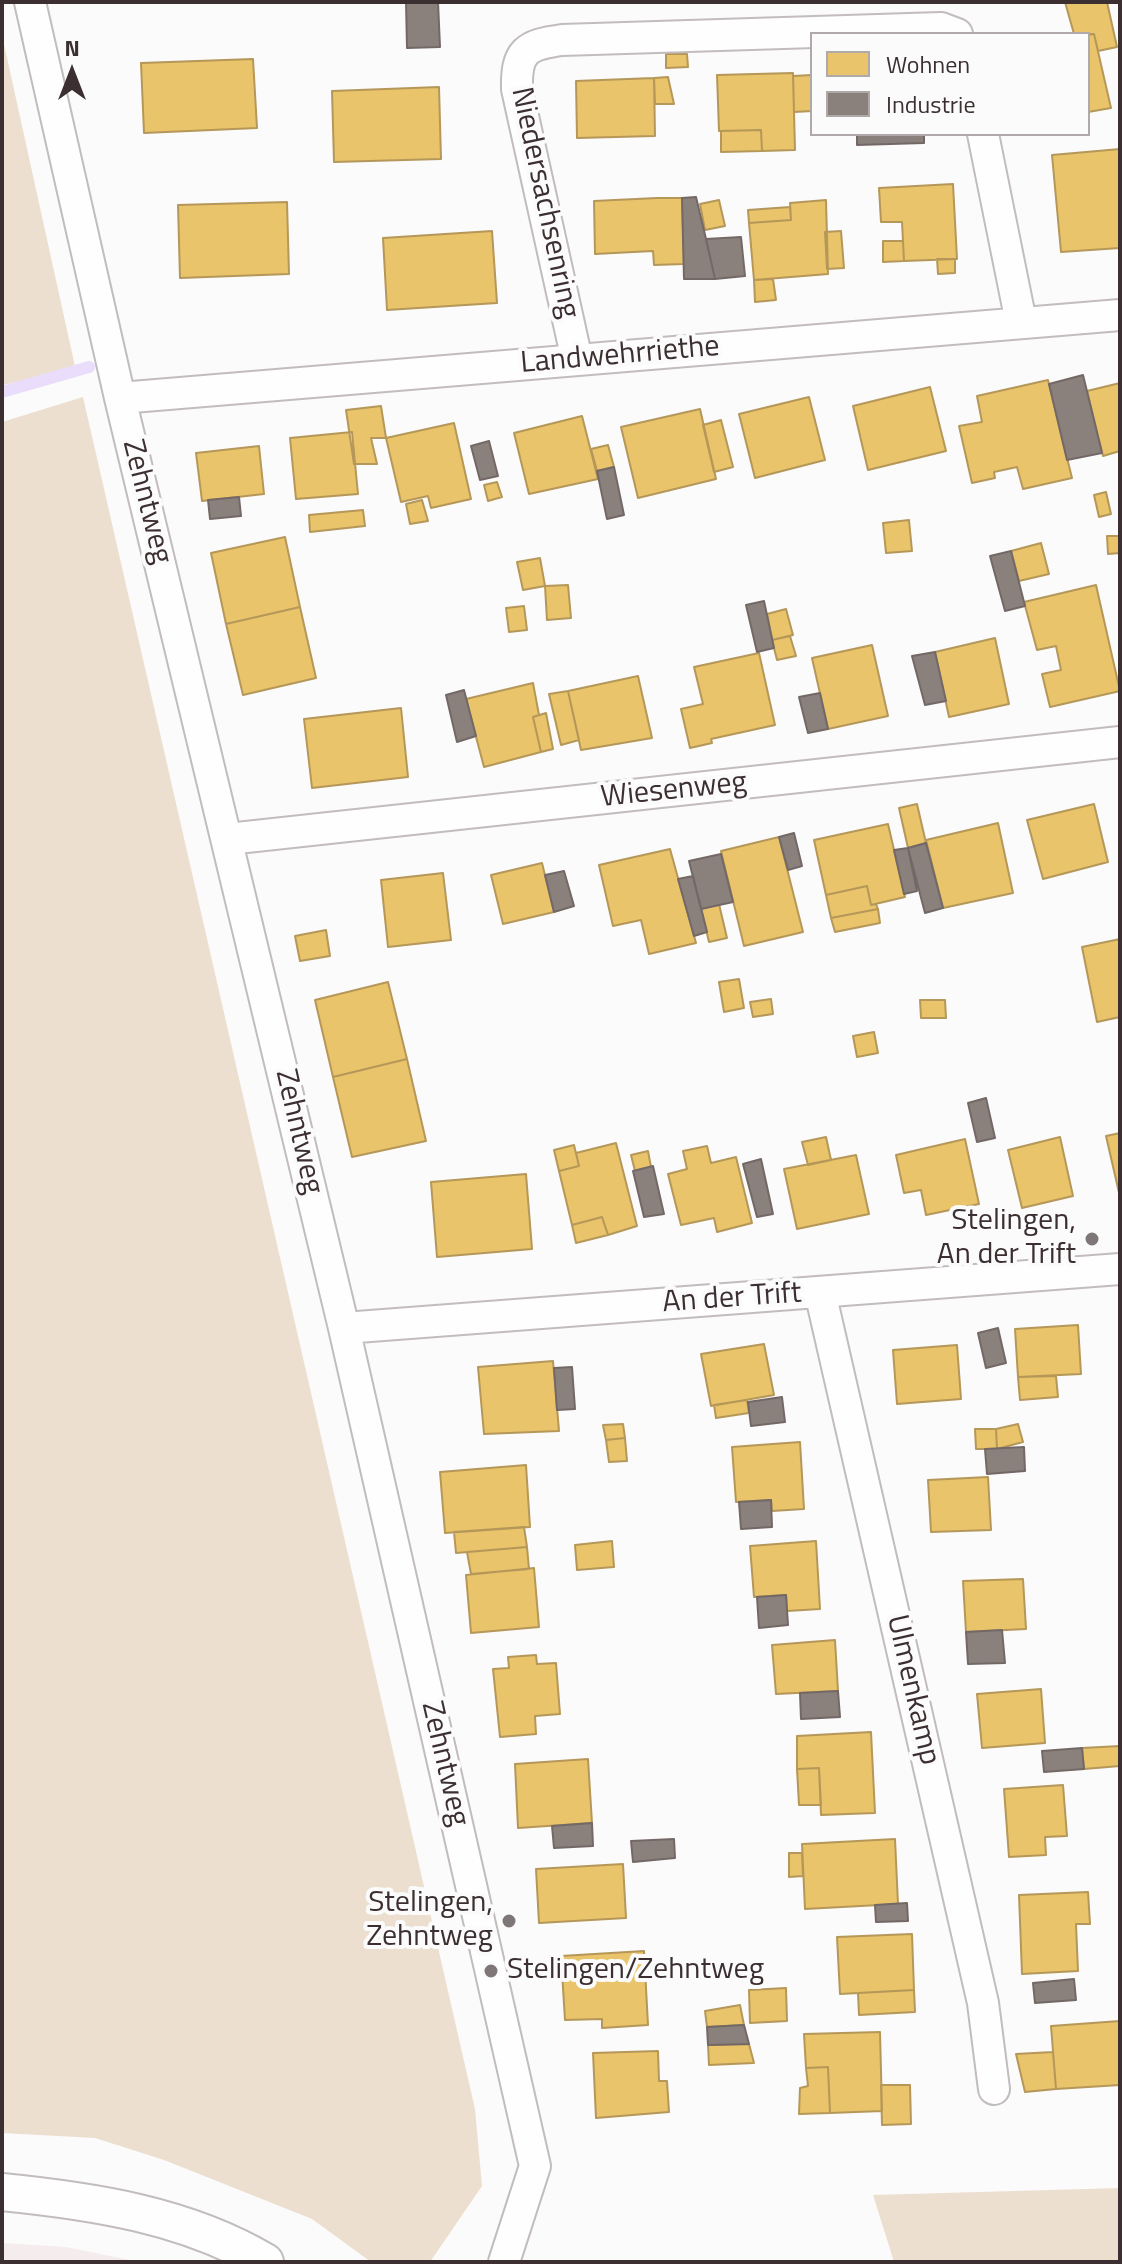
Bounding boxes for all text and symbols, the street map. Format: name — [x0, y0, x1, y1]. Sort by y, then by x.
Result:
text: N — [64, 31, 80, 65]
north arrow — [32, 32, 112, 112]
legend — [810, 32, 1090, 136]
text: Wohnen — [886, 46, 970, 82]
street label: Niedersachsenring — [502, 84, 586, 322]
text: Industrie — [886, 86, 976, 122]
street label: Landwehrriethe — [519, 329, 721, 383]
street label: Zehntweg — [113, 436, 179, 568]
street label: Wiesenweg — [599, 765, 749, 817]
street label: Zehntweg — [266, 1066, 330, 1198]
place label: Stelingen, An der Trift — [937, 1204, 1076, 1274]
marker: Stelingen, An der Trift — [1083, 1230, 1101, 1248]
street label: An der Trift — [661, 1276, 803, 1322]
street label: Ulmenkamp — [877, 1612, 947, 1768]
street label: Zehntweg — [412, 1698, 476, 1830]
place label: Stelingen, Zehntweg — [366, 1886, 493, 1956]
marker: Stelingen, Zehntweg — [500, 1912, 518, 1930]
place label: Stelingen/Zehntweg — [507, 1953, 764, 1989]
marker: Stelingen/Zehntweg — [482, 1962, 500, 1980]

